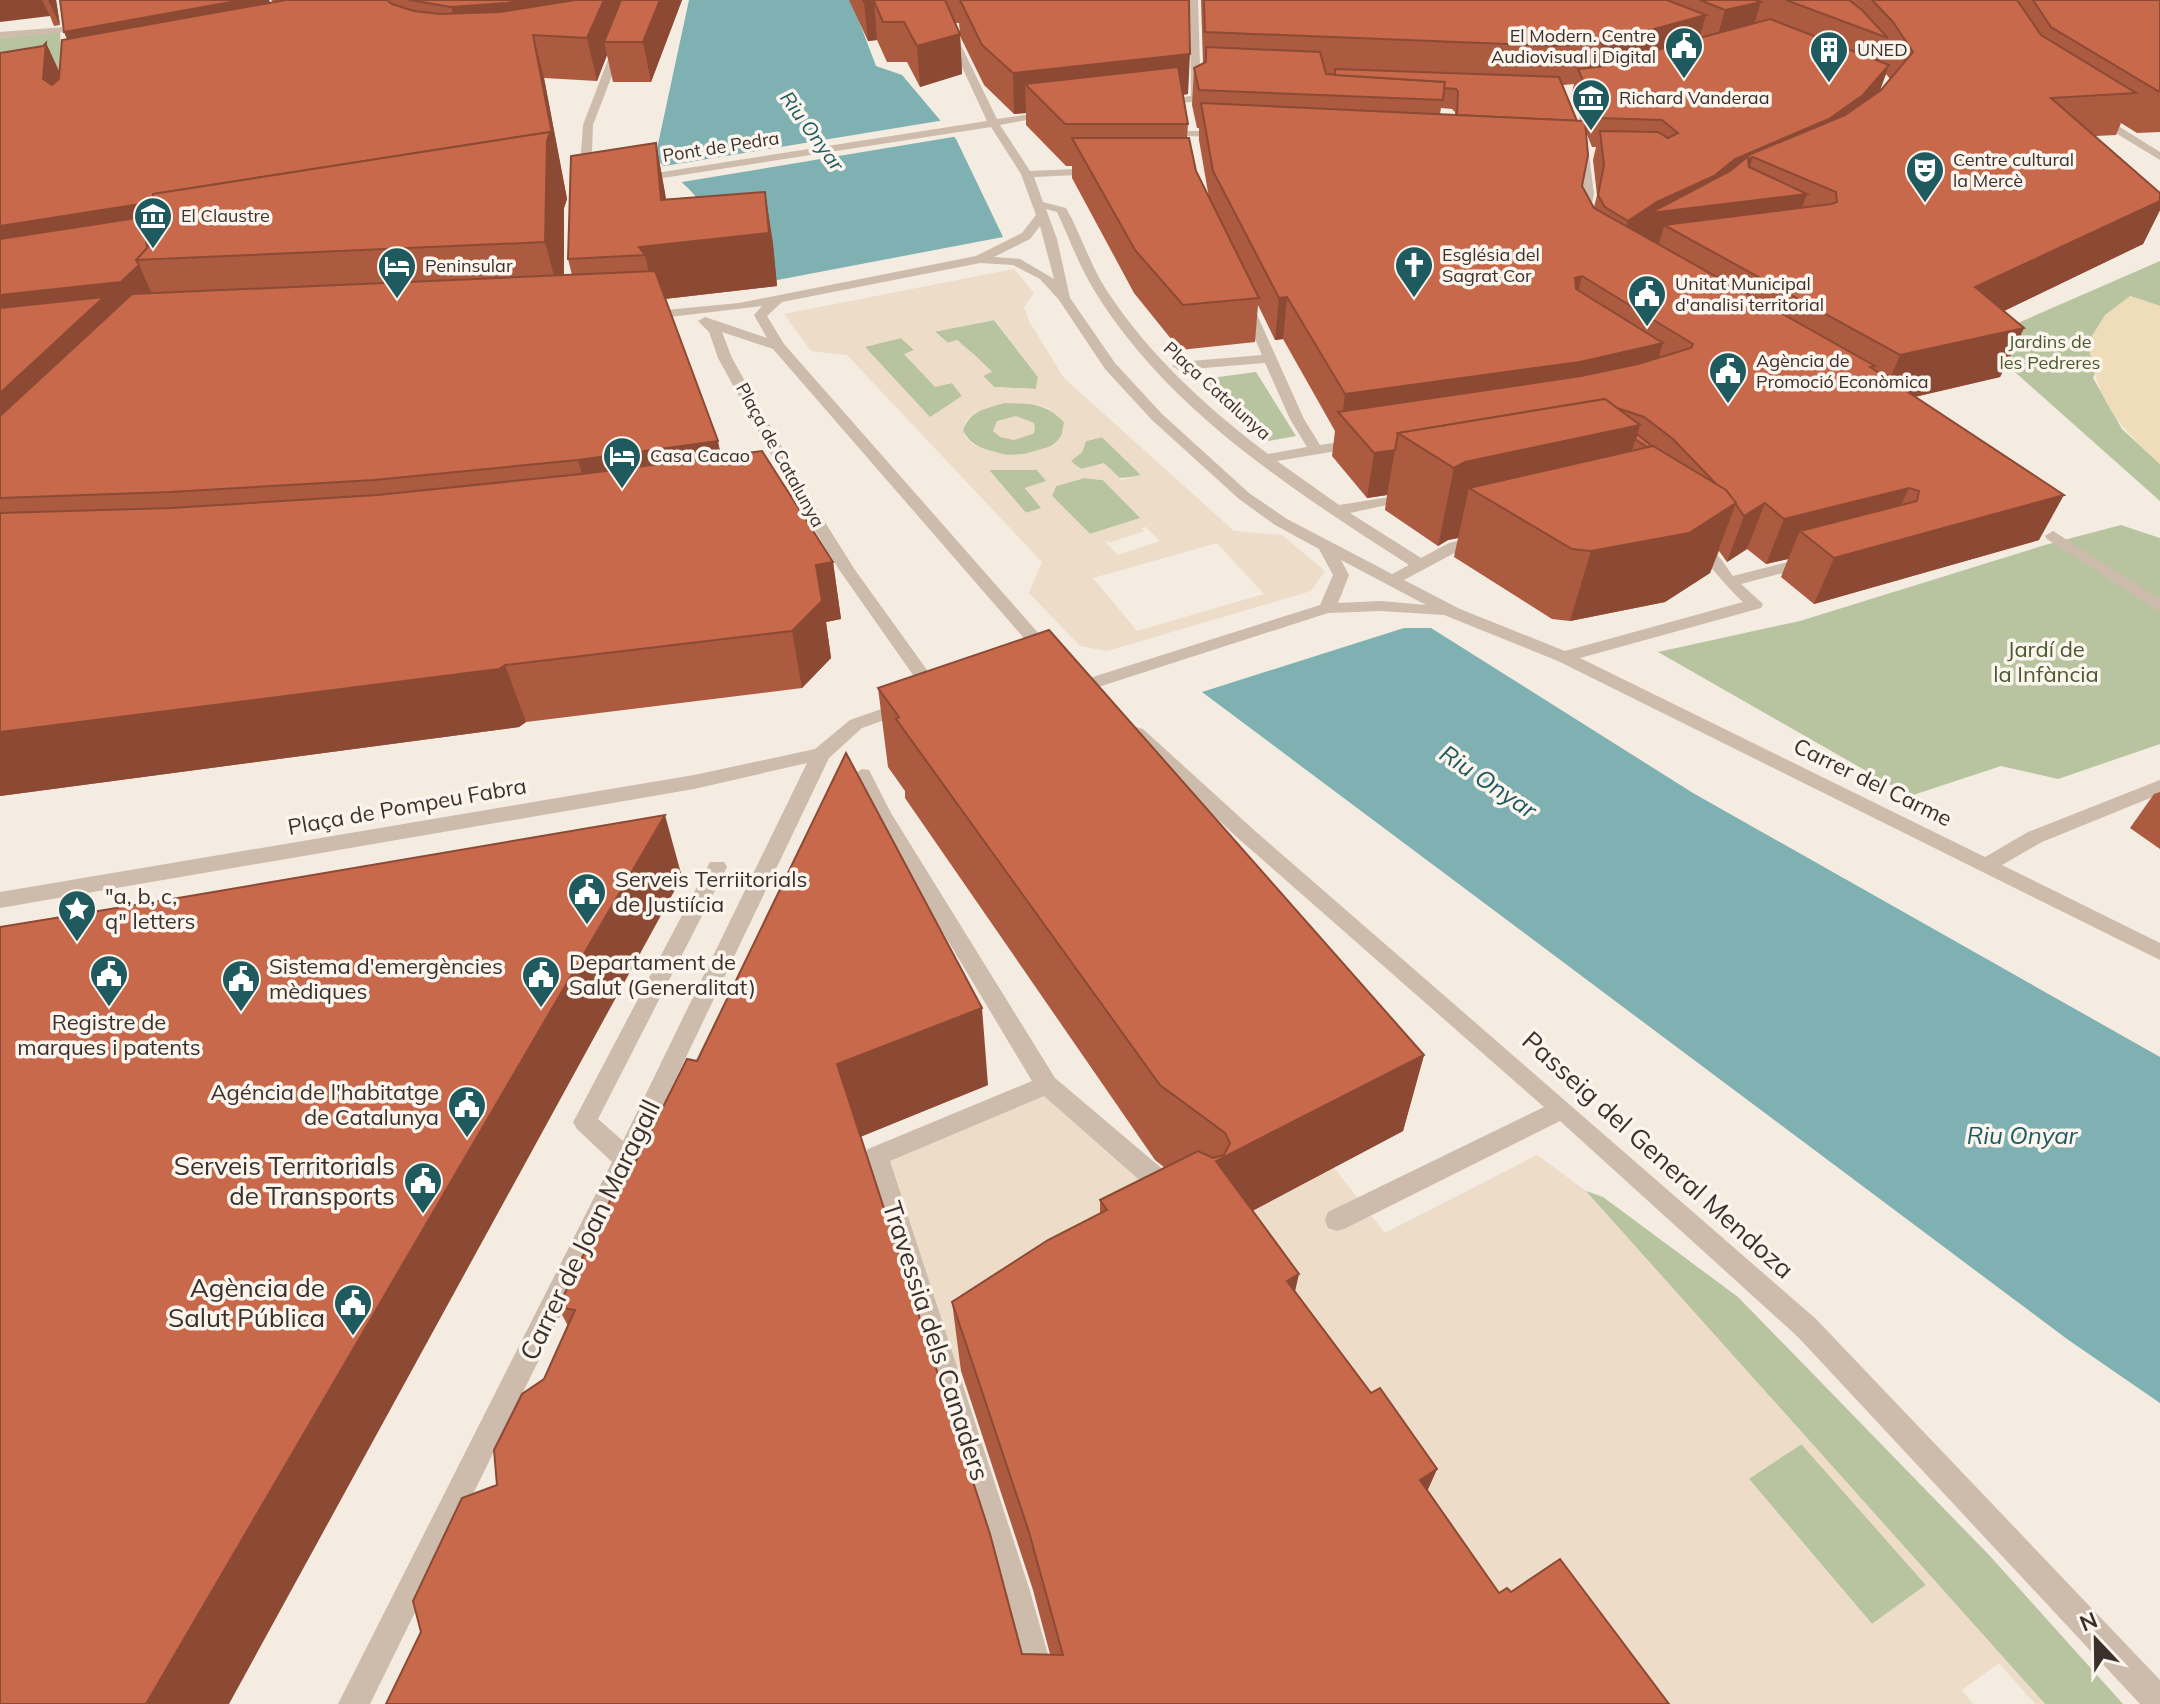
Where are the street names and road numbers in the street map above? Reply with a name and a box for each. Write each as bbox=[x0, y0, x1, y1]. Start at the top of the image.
street label: Pont de Pedra bbox=[661, 126, 781, 167]
street label: Plaça Catalunya bbox=[1159, 336, 1276, 445]
street label: Plaça de Catalunya bbox=[731, 378, 830, 531]
street label: Carrer del Carme bbox=[1789, 732, 1957, 832]
street label: Plaça de Pompeu Fabra bbox=[285, 771, 529, 841]
street label: Passeig del General Mendoza bbox=[1516, 1024, 1801, 1286]
street label: Carrer de Joan Maragall bbox=[512, 1094, 667, 1366]
street label: Travessia dels Canaders bbox=[876, 1197, 997, 1485]

